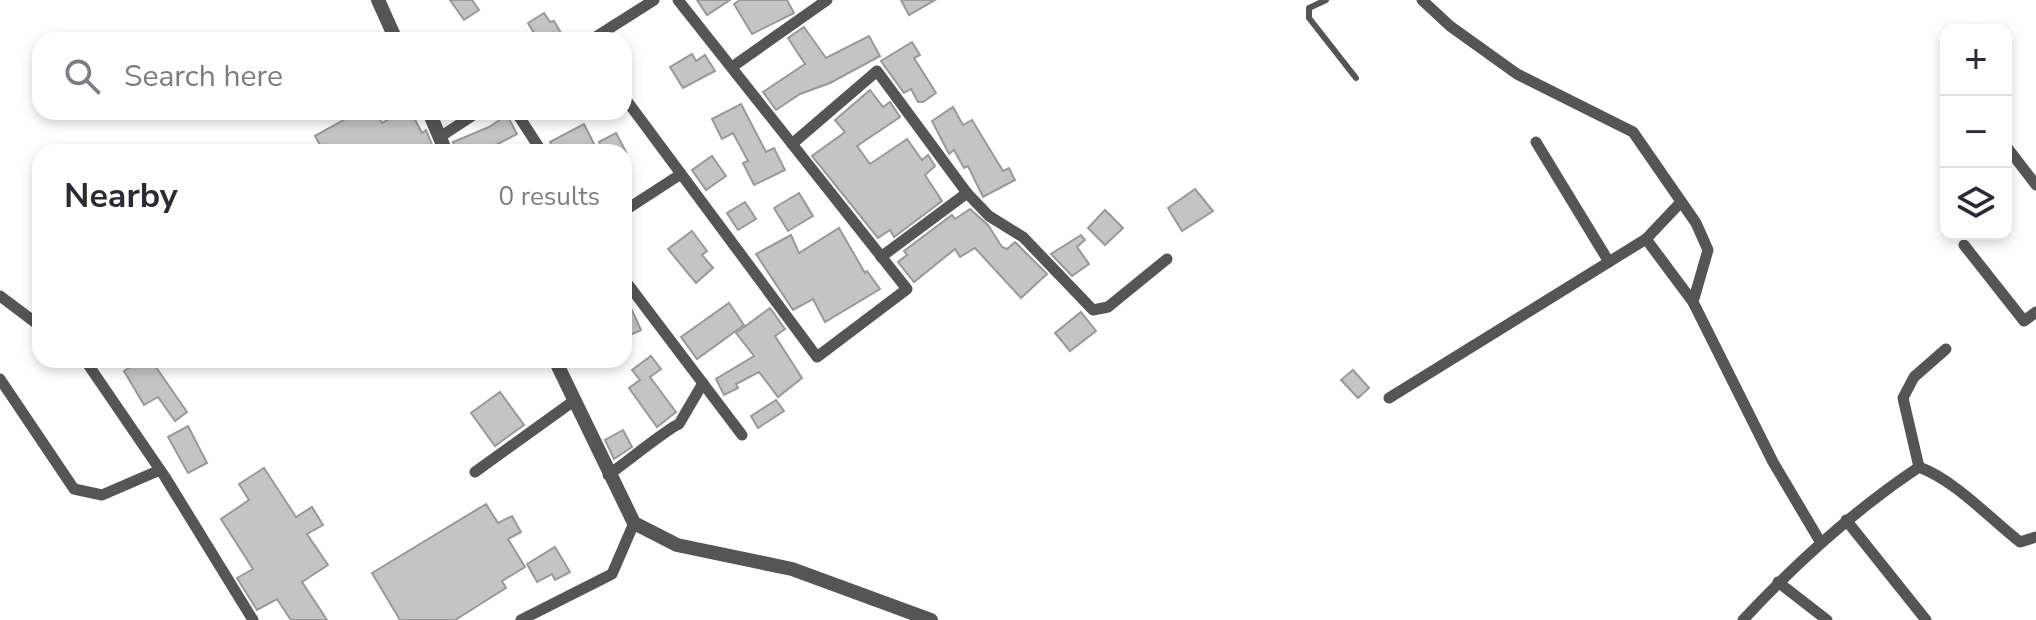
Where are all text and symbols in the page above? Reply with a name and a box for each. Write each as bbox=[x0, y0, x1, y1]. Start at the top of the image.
map controls bbox=[1940, 24, 2012, 240]
button: + bbox=[1940, 24, 2012, 96]
search box bbox=[32, 32, 632, 120]
icon: search bbox=[60, 54, 104, 98]
text: Search here bbox=[124, 56, 283, 97]
button: − bbox=[1940, 96, 2012, 168]
button: layers bbox=[1940, 168, 2012, 240]
text: Nearby bbox=[64, 173, 178, 219]
text: 0 results bbox=[499, 179, 600, 214]

